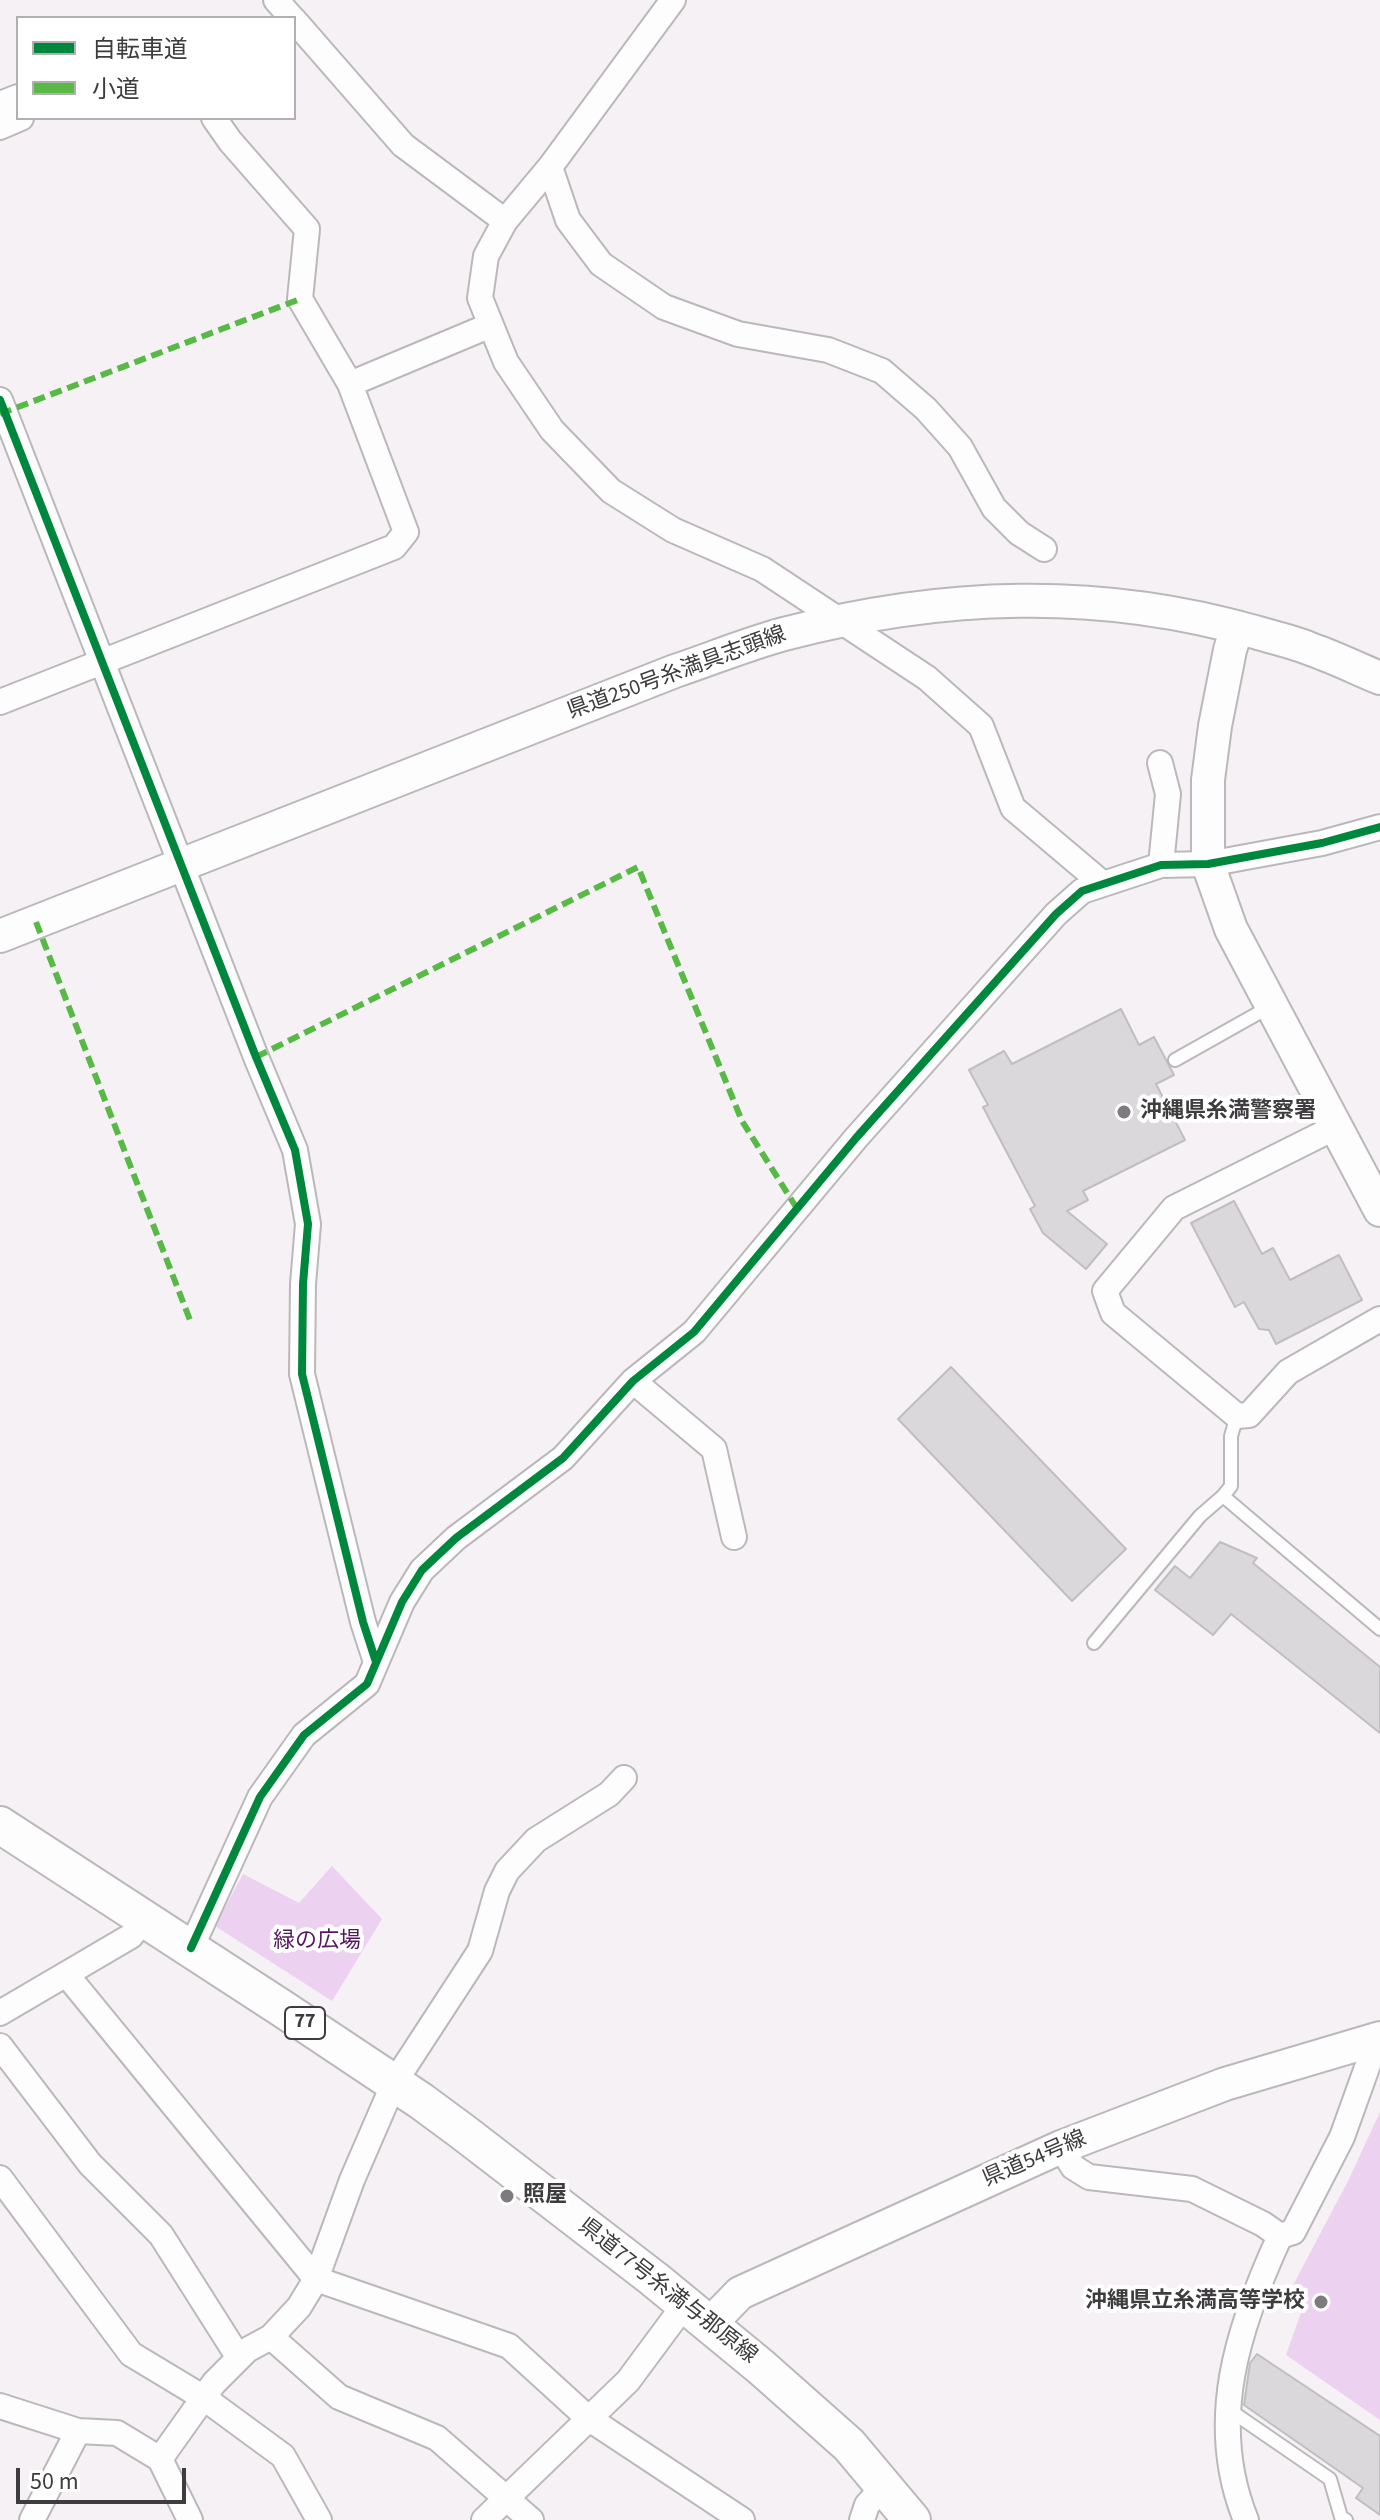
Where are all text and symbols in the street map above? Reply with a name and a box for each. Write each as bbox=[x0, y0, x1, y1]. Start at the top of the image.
legend bbox=[16, 16, 296, 120]
text: 自転車道 bbox=[92, 32, 188, 67]
text: 小道 bbox=[92, 72, 140, 107]
street label: 県道250号糸満具志頭線 bbox=[564, 622, 790, 726]
place label: 沖縄県糸満警察署 bbox=[1140, 1099, 1316, 1125]
marker: 沖縄県糸満警察署 bbox=[1115, 1103, 1133, 1121]
park label: 緑の広場 bbox=[273, 1929, 361, 1955]
road number: 77 bbox=[285, 2007, 325, 2039]
street label: 県道54号線 bbox=[979, 2126, 1091, 2194]
place label: 照屋 bbox=[523, 2183, 567, 2209]
marker: 照屋 bbox=[498, 2187, 516, 2205]
street label: 県道77号糸満与那原線 bbox=[572, 2214, 762, 2370]
place label: 沖縄県立糸満高等学校 bbox=[1085, 2289, 1305, 2315]
marker: 沖縄県立糸満高等学校 bbox=[1312, 2293, 1330, 2311]
scale bar bbox=[20, 2452, 190, 2502]
text: 50 m bbox=[30, 2464, 79, 2499]

